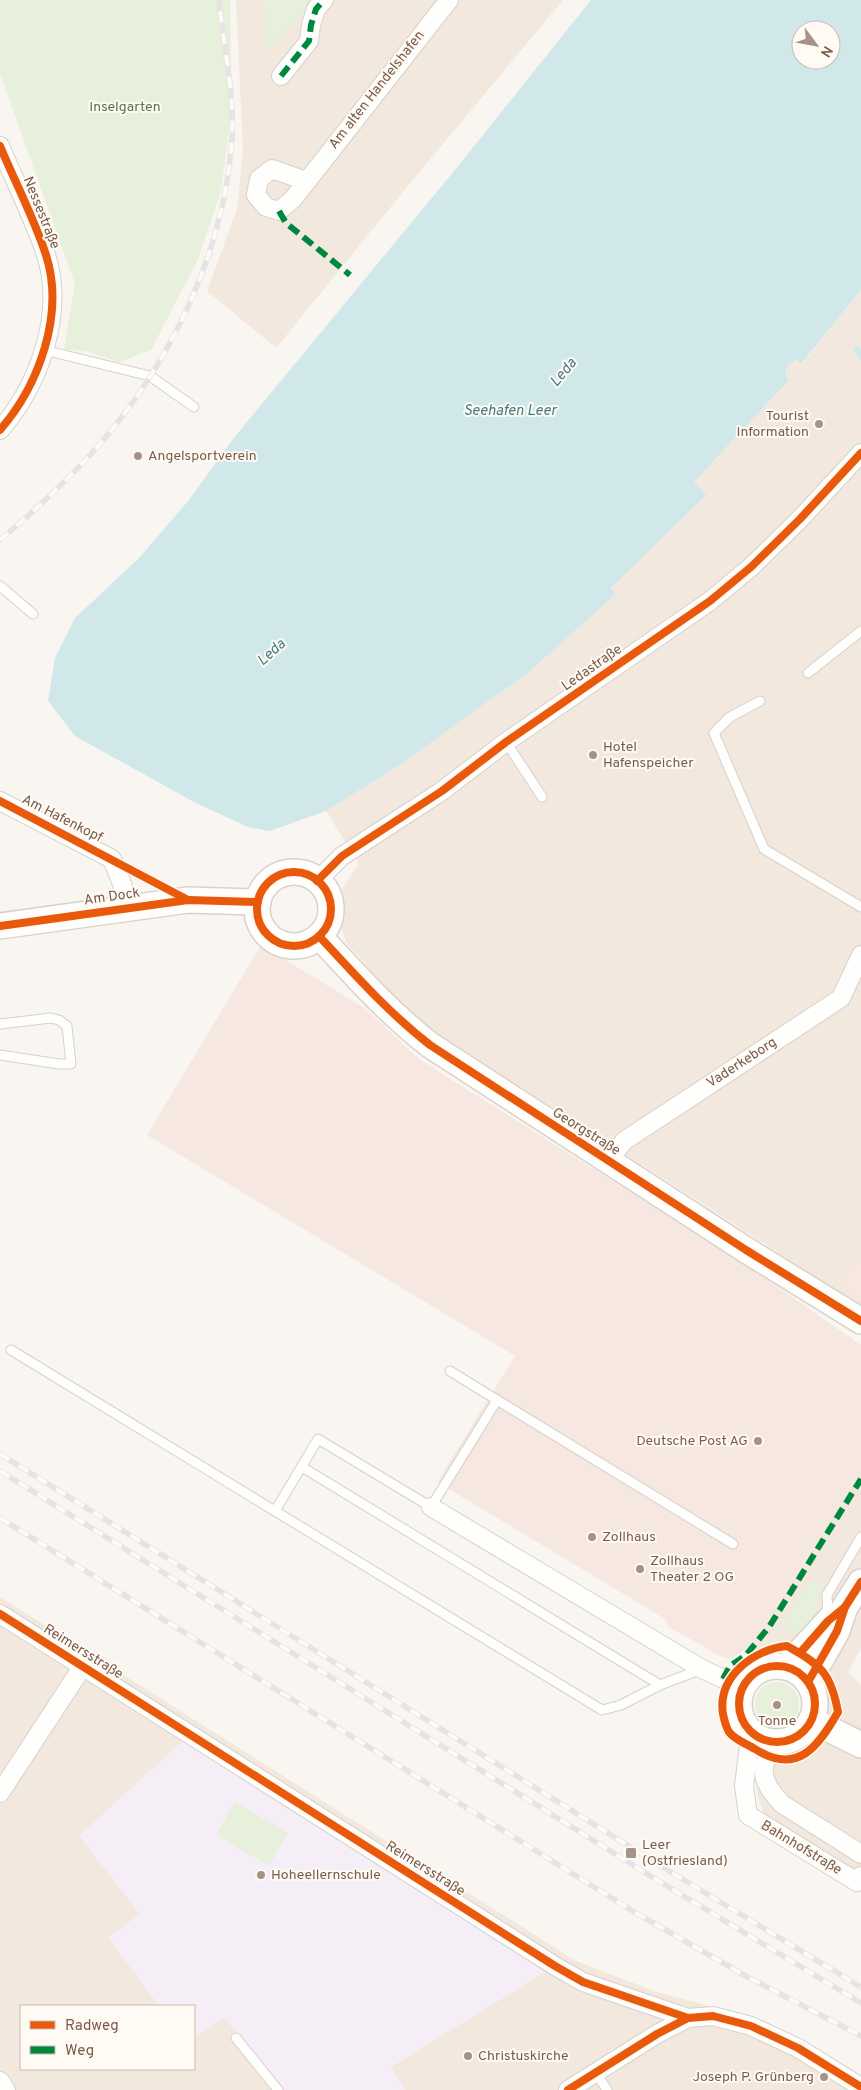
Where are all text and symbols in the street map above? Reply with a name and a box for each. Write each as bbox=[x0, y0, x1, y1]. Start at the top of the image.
north arrow bbox=[791, 20, 841, 70]
street label: Am alten Handelshafen bbox=[326, 27, 428, 153]
text: N bbox=[816, 42, 836, 60]
park label: Inselgarten bbox=[89, 99, 161, 116]
street label: Nessestraße bbox=[19, 174, 63, 252]
water label: Leda bbox=[546, 355, 582, 391]
water label: Seehafen Leer bbox=[463, 402, 558, 421]
place label: Tourist Information bbox=[736, 408, 809, 441]
marker: Tourist Information bbox=[813, 418, 825, 430]
place label: Angelsportverein bbox=[148, 448, 257, 465]
marker: Angelsportverein bbox=[132, 450, 144, 462]
water label: Leda bbox=[254, 635, 290, 671]
street label: Ledastraße bbox=[559, 641, 625, 695]
place label: Hotel Hafenspeicher bbox=[603, 739, 694, 772]
marker: Hotel Hafenspeicher bbox=[587, 749, 599, 761]
street label: Am Hafenkopf bbox=[19, 791, 106, 847]
street label: Am Dock bbox=[83, 885, 141, 909]
street label: Vaderkeborg bbox=[704, 1034, 780, 1092]
street label: Georgstraße bbox=[549, 1104, 623, 1160]
place label: Deutsche Post AG bbox=[636, 1433, 748, 1450]
marker: Deutsche Post AG bbox=[752, 1435, 764, 1447]
place label: Zollhaus bbox=[602, 1529, 656, 1546]
marker: Zollhaus bbox=[586, 1531, 598, 1543]
place label: Zollhaus Theater 2 OG bbox=[650, 1553, 734, 1586]
marker: Zollhaus Theater 2 OG bbox=[634, 1563, 646, 1575]
street label: Reimersstraße bbox=[40, 1621, 126, 1683]
marker: Tonne bbox=[771, 1699, 783, 1711]
place label: Tonne bbox=[758, 1713, 796, 1730]
street label: Bahnhofstraße bbox=[757, 1817, 845, 1879]
place label: Leer (Ostfriesland) bbox=[642, 1837, 728, 1870]
street label: Reimersstraße bbox=[382, 1838, 468, 1900]
marker: Leer (Ostfriesland) bbox=[624, 1846, 638, 1860]
place label: Hoheellernschule bbox=[271, 1867, 381, 1884]
marker: Hoheellernschule bbox=[255, 1869, 267, 1881]
legend bbox=[20, 2005, 195, 2070]
text: Radweg bbox=[65, 2017, 119, 2036]
text: Weg bbox=[65, 2042, 94, 2061]
place label: Christuskirche bbox=[478, 2048, 569, 2065]
marker: Christuskirche bbox=[462, 2050, 474, 2062]
place label: Joseph P. Grünberg bbox=[692, 2069, 814, 2086]
marker: Joseph P. Grünberg bbox=[818, 2071, 830, 2083]

